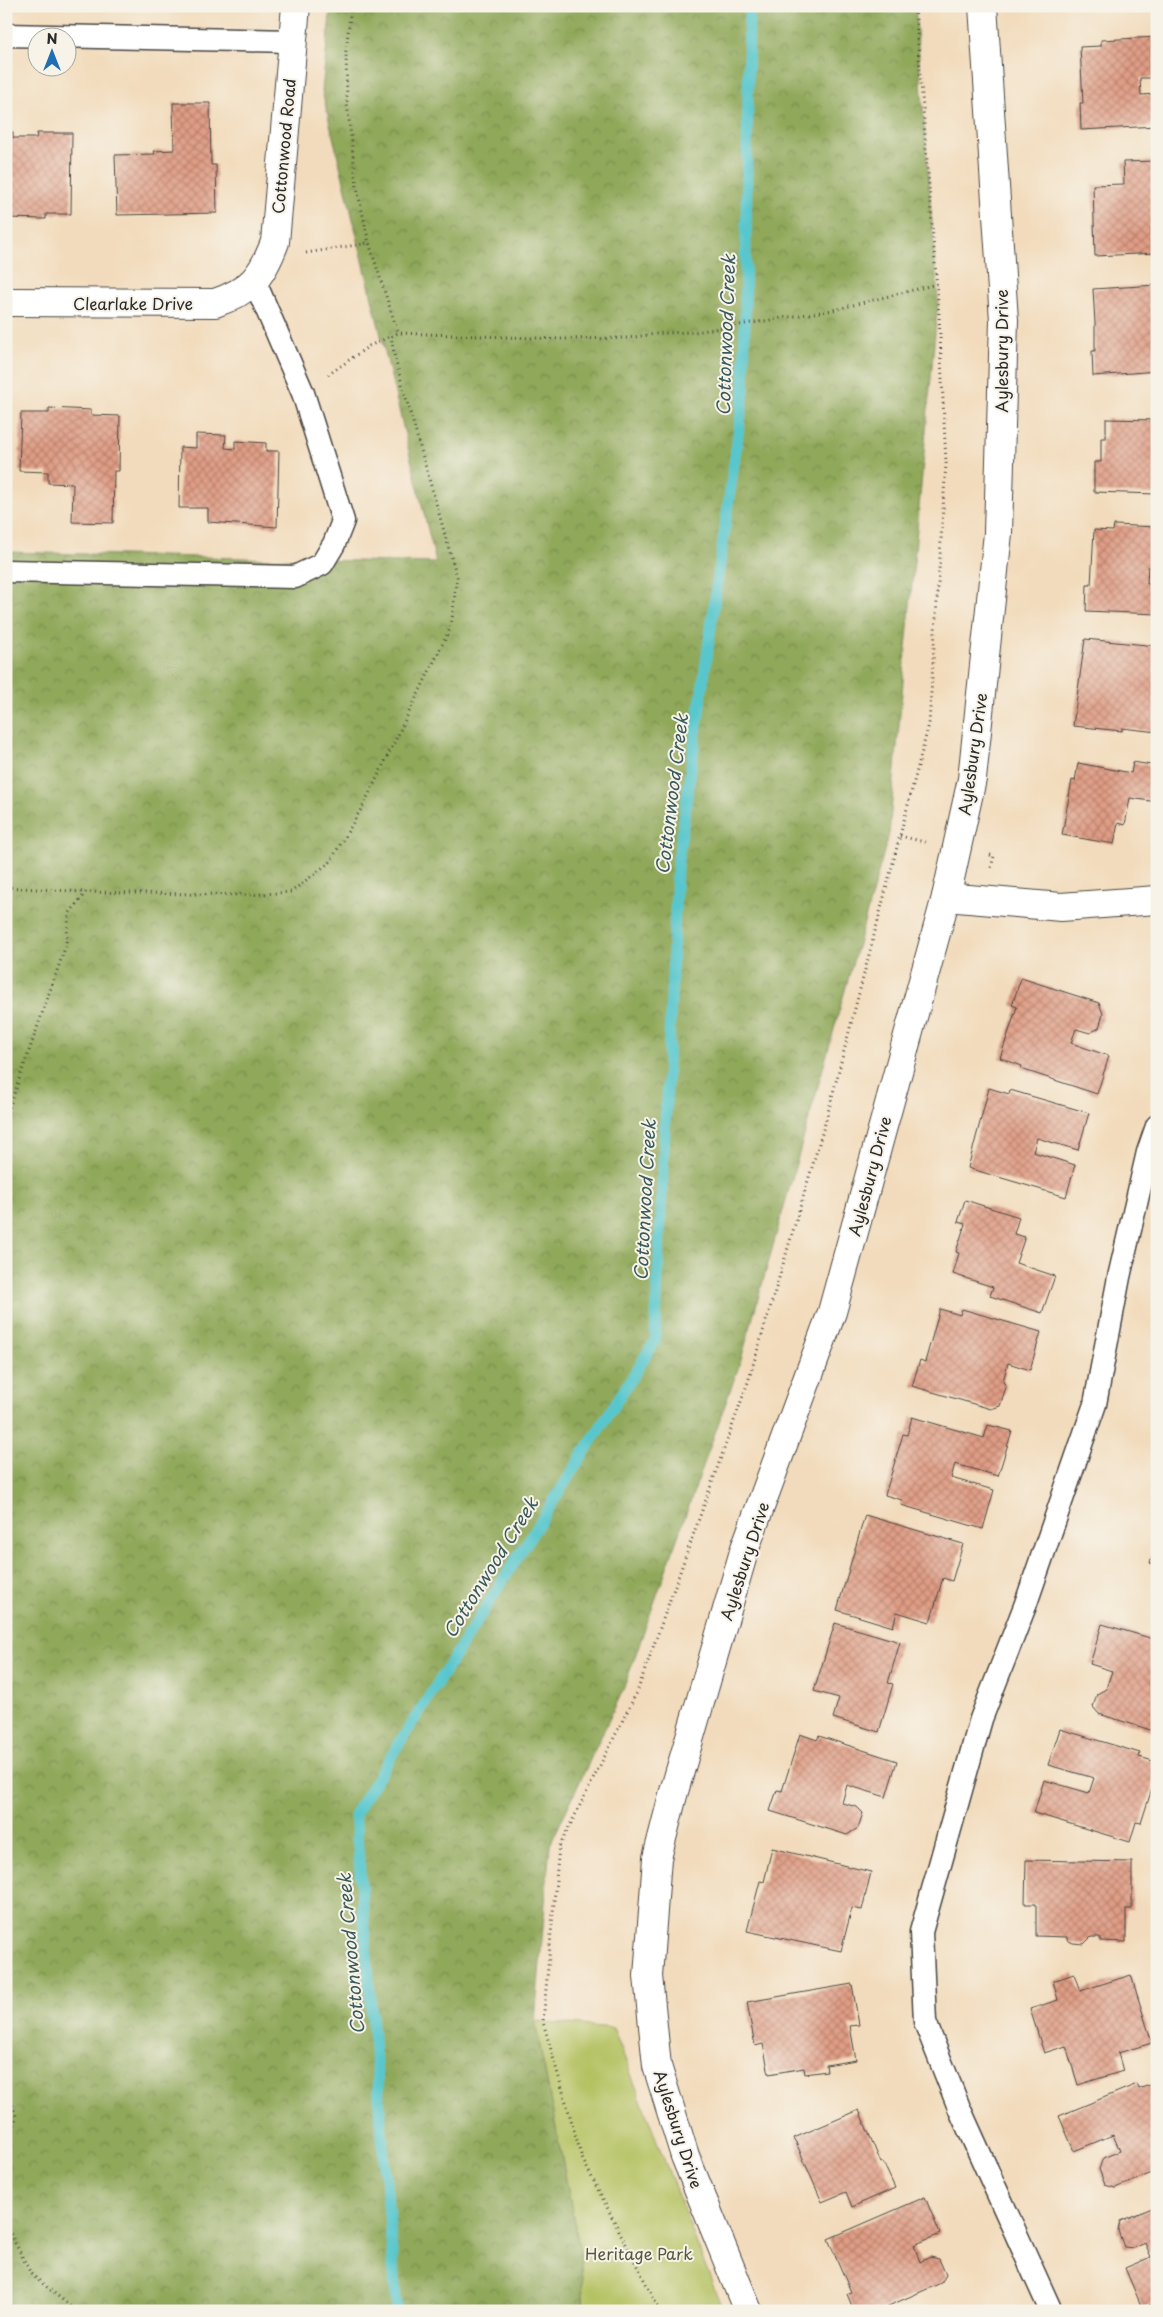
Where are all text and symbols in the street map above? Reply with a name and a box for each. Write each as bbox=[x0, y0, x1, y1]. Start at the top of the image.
north arrow bbox=[28, 28, 78, 78]
text: N bbox=[46, 28, 58, 49]
street label: Cottonwood Road bbox=[265, 77, 301, 215]
water label: Cottonwood Creek bbox=[709, 253, 741, 416]
street label: Aylesbury Drive bbox=[989, 289, 1013, 413]
street label: Clearlake Drive bbox=[73, 291, 193, 315]
street label: Aylesbury Drive bbox=[952, 691, 992, 817]
water label: Cottonwood Creek bbox=[648, 711, 694, 876]
street label: Aylesbury Drive bbox=[841, 1113, 897, 1239]
water label: Cottonwood Creek bbox=[626, 1118, 662, 1281]
water label: Cottonwood Creek bbox=[436, 1490, 545, 1643]
street label: Aylesbury Drive bbox=[714, 1499, 774, 1623]
water label: Cottonwood Creek bbox=[329, 1871, 370, 2036]
street label: Aylesbury Drive bbox=[649, 2067, 709, 2191]
park label: Heritage Park bbox=[585, 2241, 693, 2265]

